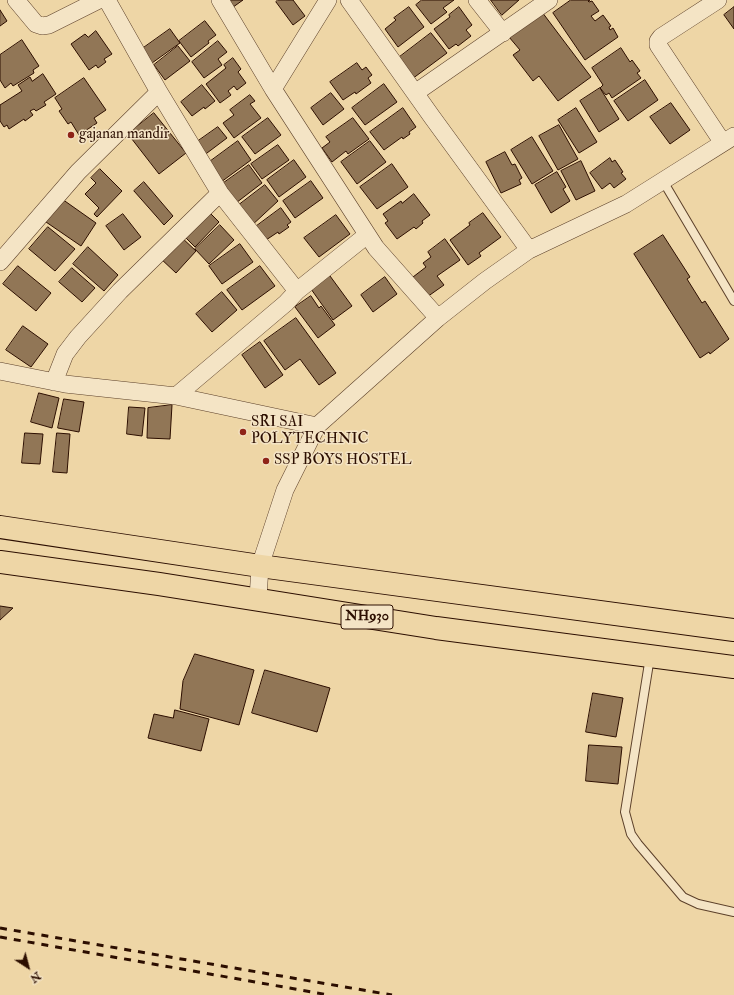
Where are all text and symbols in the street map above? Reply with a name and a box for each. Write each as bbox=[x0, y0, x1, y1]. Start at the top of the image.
place label: gajanan mandir bbox=[79, 126, 169, 144]
marker: gajanan mandir bbox=[66, 130, 76, 140]
place label: SRI SAI POLYTECHNIC bbox=[251, 414, 368, 449]
marker: SRI SAI POLYTECHNIC bbox=[238, 427, 248, 437]
place label: SSP BOYS HOSTEL bbox=[274, 452, 412, 470]
marker: SSP BOYS HOSTEL bbox=[261, 456, 271, 466]
road number: NH930 bbox=[341, 605, 393, 629]
north arrow bbox=[8, 947, 48, 987]
text: N bbox=[28, 969, 43, 985]

